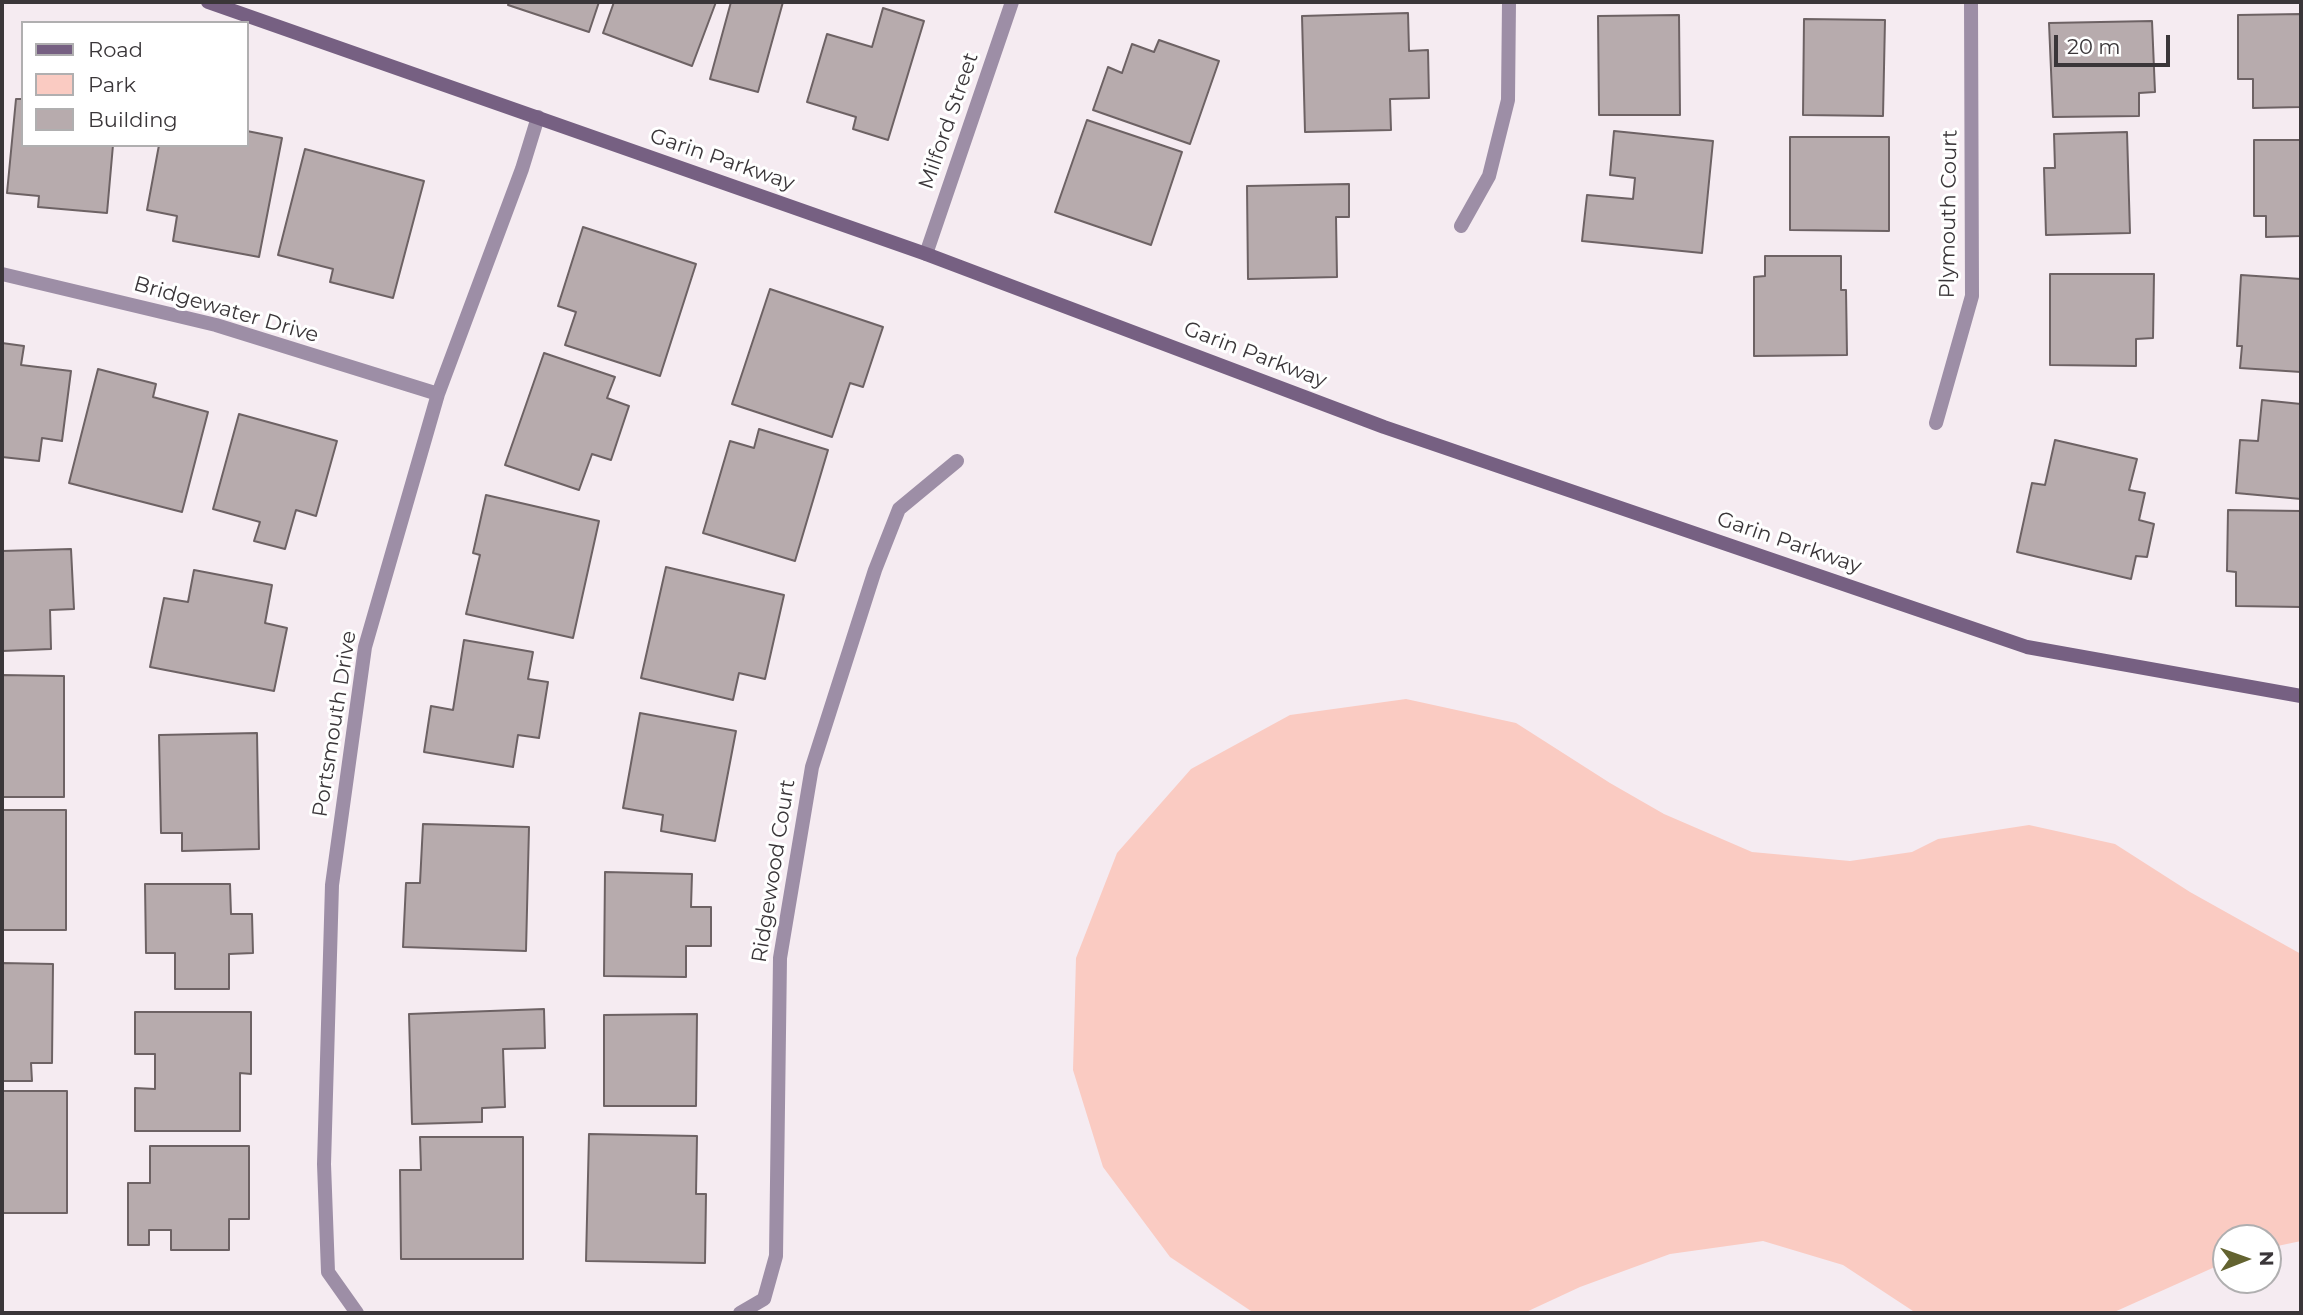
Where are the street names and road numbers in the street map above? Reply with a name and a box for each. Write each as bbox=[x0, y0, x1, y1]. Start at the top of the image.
street label: Milford Street bbox=[914, 49, 984, 193]
street label: Garin Parkway bbox=[646, 123, 798, 197]
street label: Plymouth Court bbox=[1935, 129, 1963, 299]
street label: Bridgewater Drive bbox=[131, 272, 321, 348]
street label: Garin Parkway bbox=[1180, 316, 1330, 394]
street label: Garin Parkway bbox=[1713, 506, 1865, 580]
street label: Portsmouth Drive bbox=[308, 629, 362, 819]
street label: Ridgewood Court bbox=[747, 778, 801, 964]

